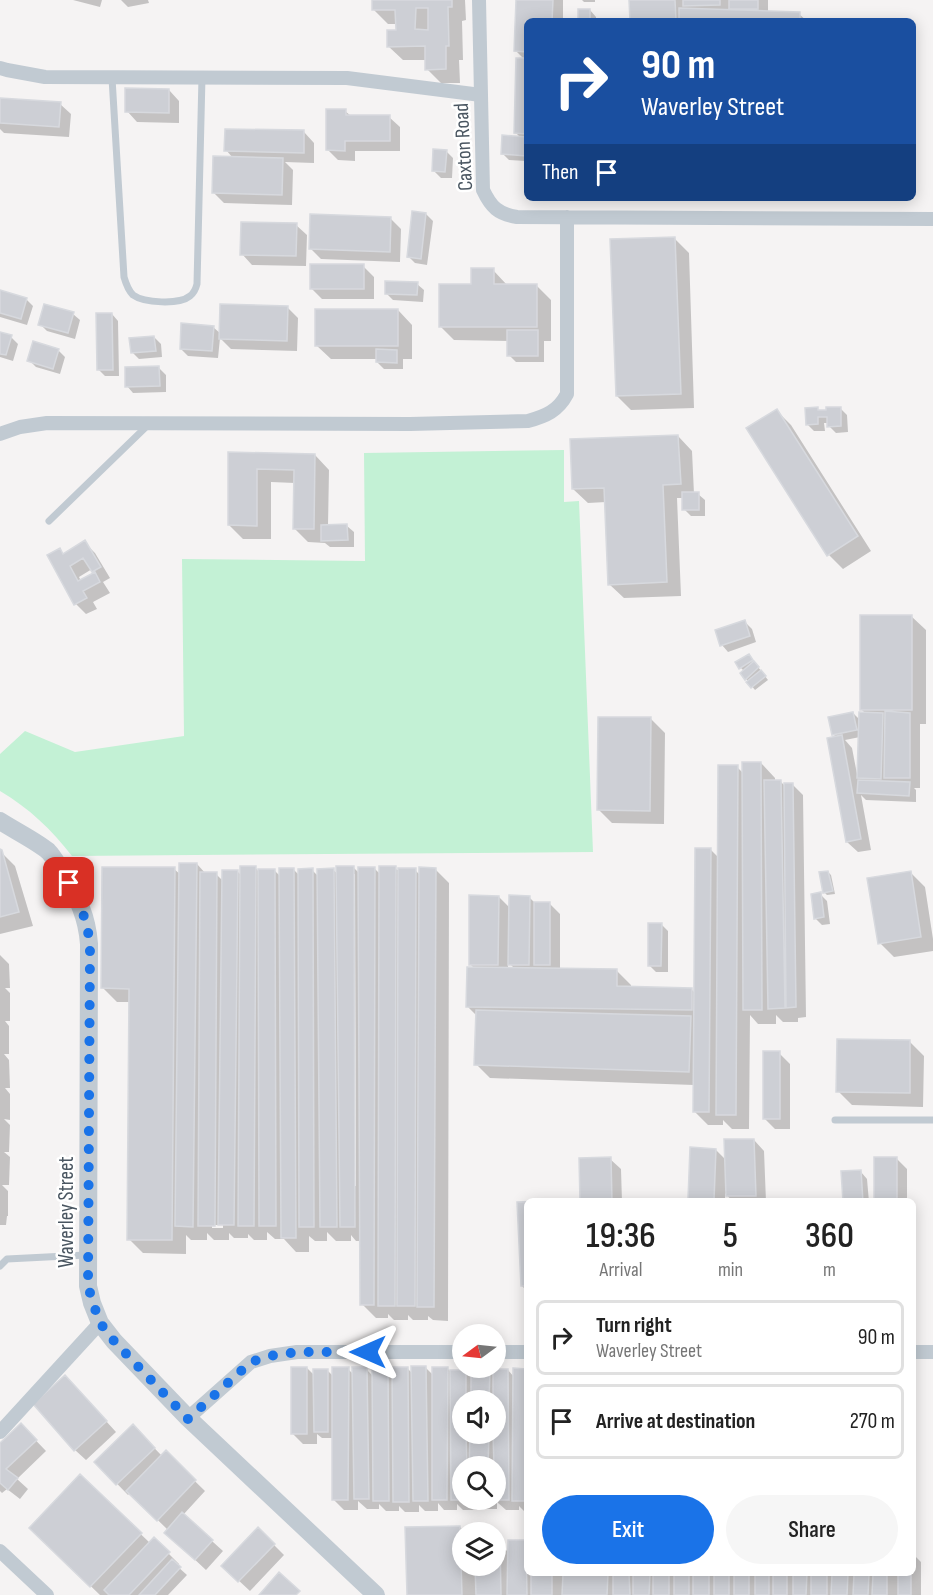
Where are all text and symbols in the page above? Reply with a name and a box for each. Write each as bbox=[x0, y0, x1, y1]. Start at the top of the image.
text: 90 m bbox=[641, 40, 715, 91]
icon: right bbox=[542, 42, 620, 120]
text: Waverley Street bbox=[641, 91, 784, 123]
street label: Caxton Road bbox=[449, 102, 478, 192]
icon: arrive bbox=[590, 156, 623, 189]
text: Then bbox=[542, 159, 578, 186]
pin bbox=[43, 857, 94, 908]
icon: arrive bbox=[52, 866, 85, 899]
street label: Waverley Street bbox=[54, 1156, 79, 1268]
text: 19:36 bbox=[586, 1215, 656, 1258]
text: 5 bbox=[723, 1215, 738, 1258]
text: 360 bbox=[805, 1215, 854, 1258]
text: Arrival bbox=[599, 1258, 642, 1282]
text: min bbox=[718, 1258, 743, 1282]
text: m bbox=[823, 1258, 836, 1282]
text: Turn right bbox=[596, 1312, 672, 1339]
position arrow bbox=[336, 1320, 400, 1384]
icon: right bbox=[545, 1321, 578, 1354]
north arrow bbox=[452, 1324, 506, 1378]
map controls bbox=[452, 1324, 506, 1576]
text: 90 m bbox=[858, 1324, 895, 1351]
text: Waverley Street bbox=[596, 1339, 702, 1363]
button: sound bbox=[452, 1390, 506, 1444]
icon: arrive bbox=[545, 1405, 578, 1438]
text: Arrive at destination bbox=[596, 1408, 755, 1435]
text: 270 m bbox=[850, 1408, 895, 1435]
button: search bbox=[452, 1456, 506, 1510]
button: Exit bbox=[542, 1495, 714, 1564]
button: Share bbox=[726, 1495, 898, 1564]
button: layers bbox=[452, 1522, 506, 1576]

